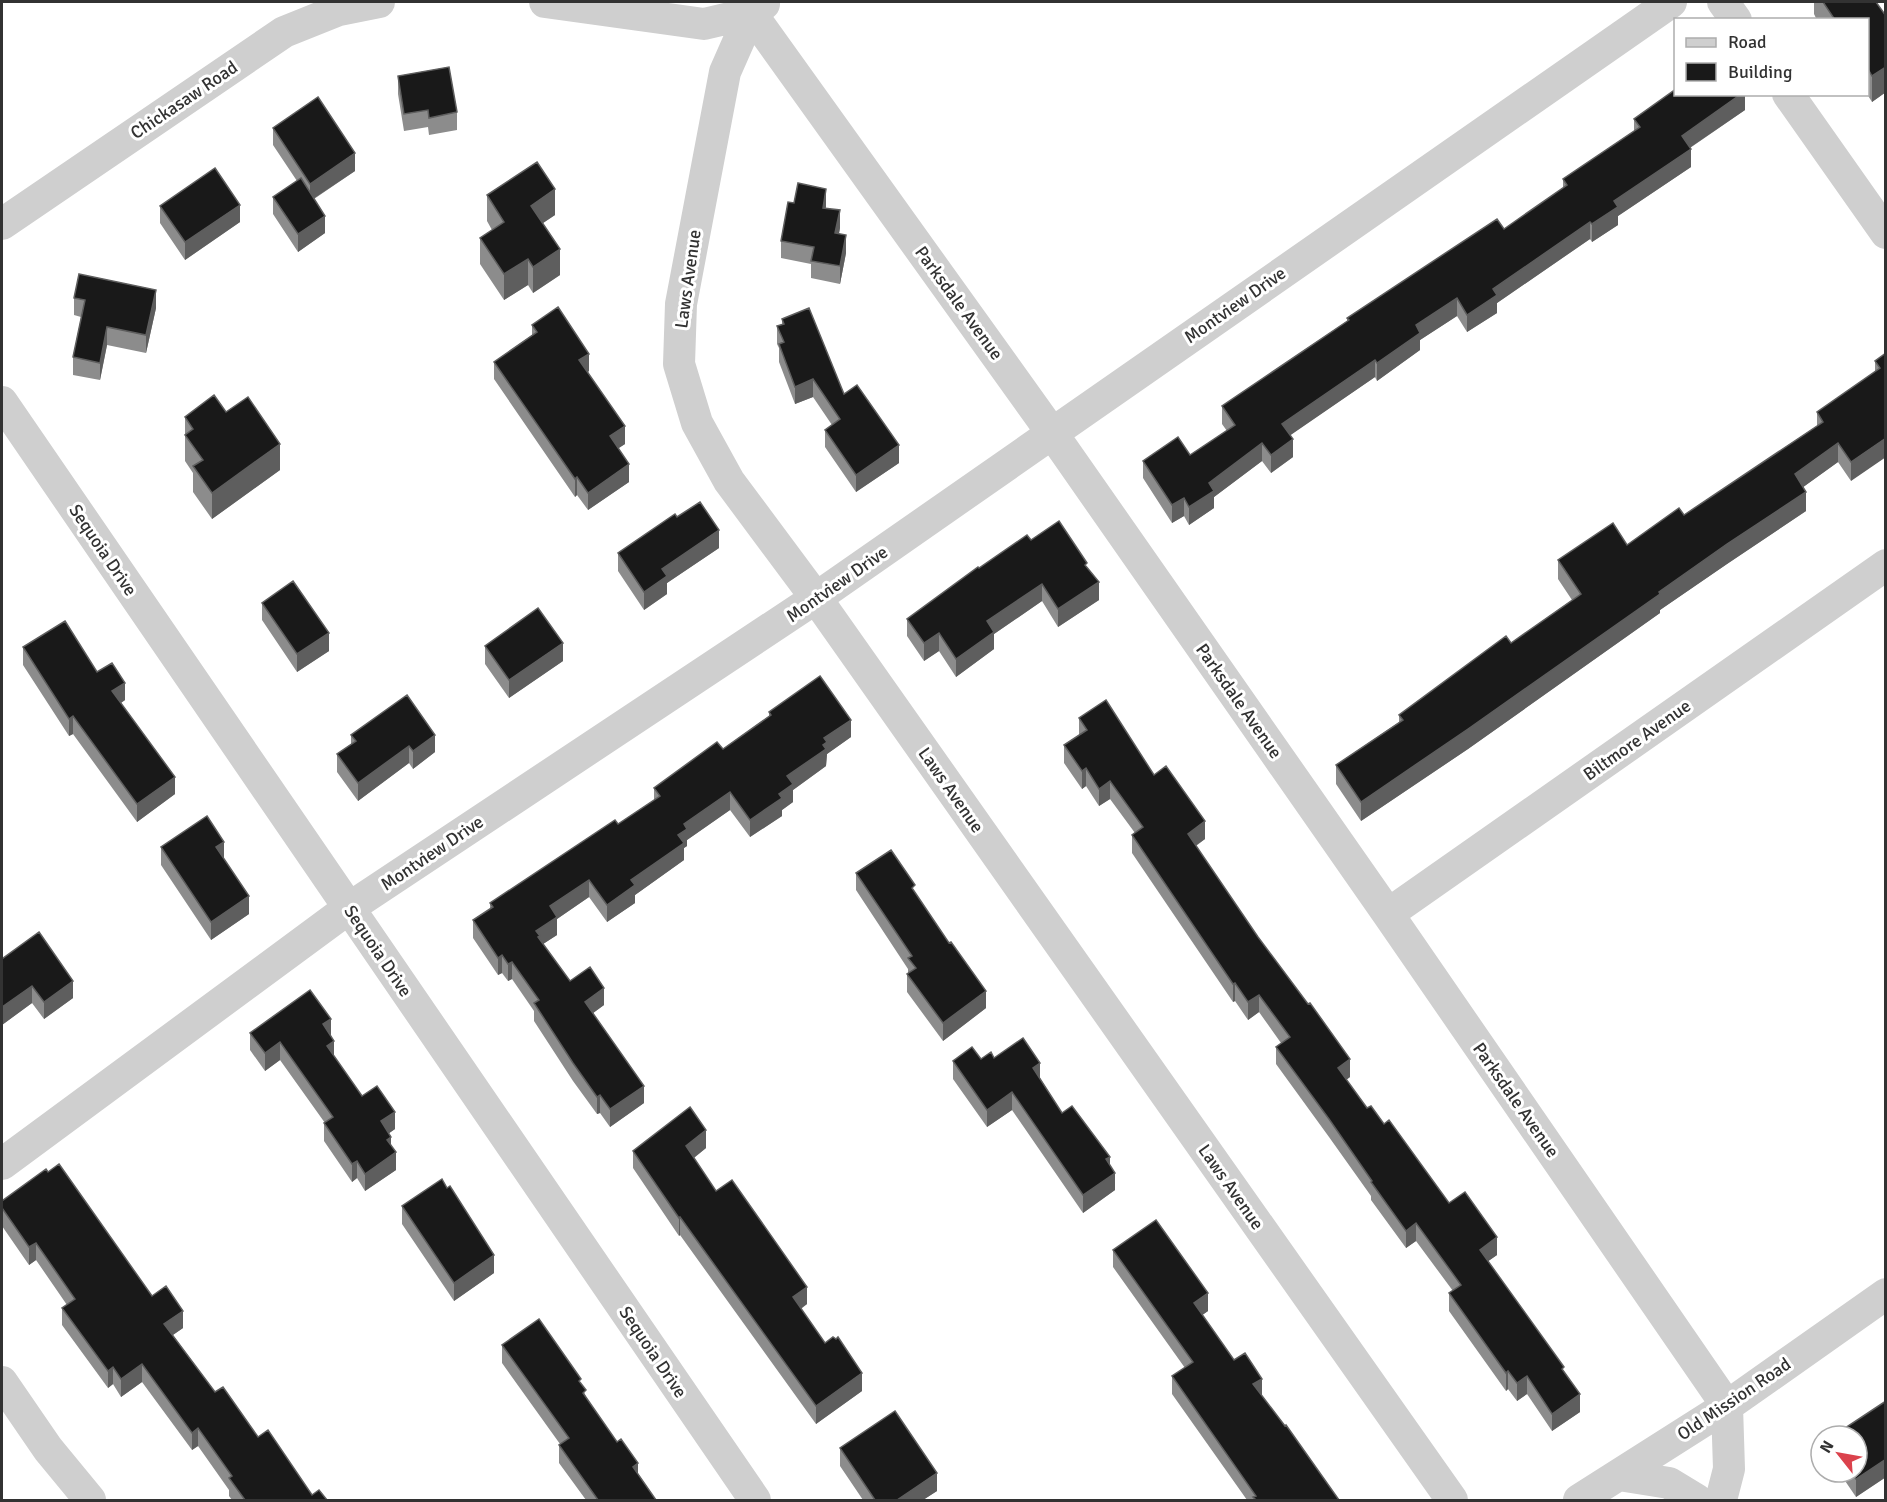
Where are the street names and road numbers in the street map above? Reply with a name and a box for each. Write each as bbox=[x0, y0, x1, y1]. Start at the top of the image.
street label: Chickasaw Road bbox=[126, 56, 242, 144]
street label: Laws Avenue bbox=[670, 228, 706, 330]
street label: Parksdale Avenue bbox=[910, 242, 1008, 364]
street label: Montview Drive bbox=[1180, 262, 1290, 348]
street label: Sequoia Drive bbox=[64, 500, 142, 600]
street label: Montview Drive bbox=[782, 541, 892, 627]
street label: Parksdale Avenue bbox=[1191, 639, 1287, 763]
street label: Biltmore Avenue bbox=[1579, 695, 1695, 785]
street label: Laws Avenue bbox=[914, 743, 988, 837]
street label: Montview Drive bbox=[377, 811, 487, 895]
street label: Sequoia Drive bbox=[339, 901, 417, 1001]
street label: Parksdale Avenue bbox=[1468, 1038, 1564, 1162]
street label: Laws Avenue bbox=[1194, 1140, 1268, 1234]
street label: Sequoia Drive bbox=[614, 1302, 692, 1402]
street label: Old Mission Road bbox=[1673, 1353, 1795, 1445]

